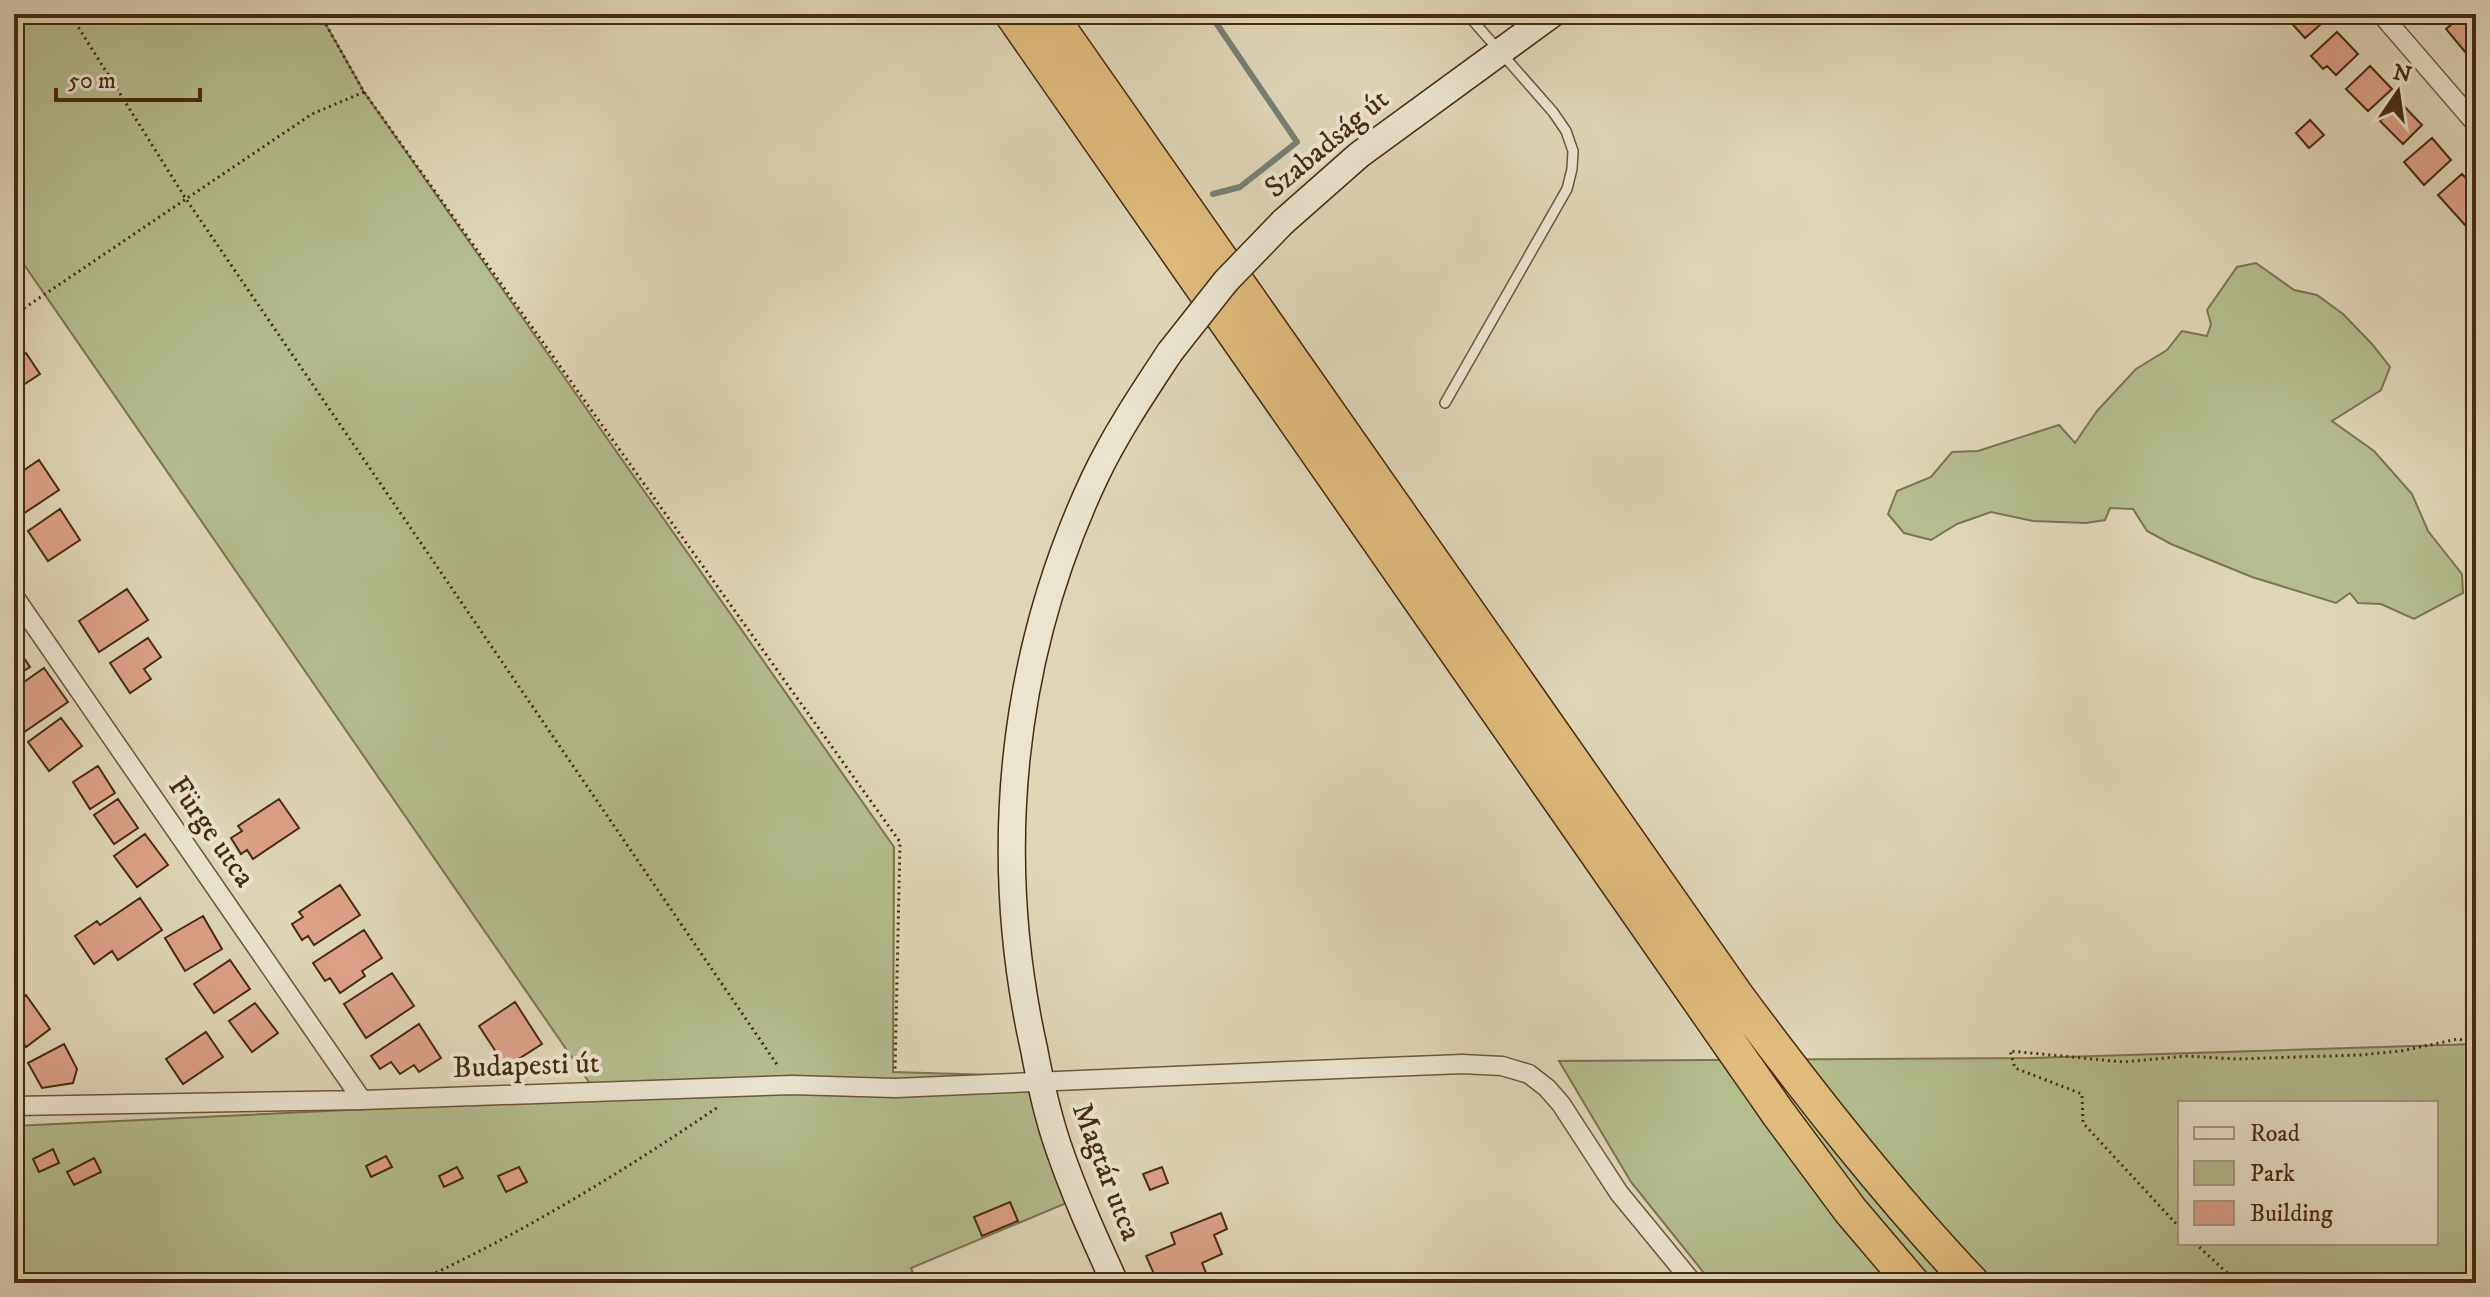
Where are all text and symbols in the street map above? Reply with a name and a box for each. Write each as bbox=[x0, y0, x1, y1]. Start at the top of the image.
scale bar bbox=[56, 52, 200, 102]
north arrow bbox=[2358, 52, 2438, 132]
text: N bbox=[2390, 59, 2414, 89]
text: 50 m bbox=[68, 66, 116, 96]
street label: Szabadság út bbox=[1257, 81, 1397, 207]
street label: Fürge utca bbox=[159, 769, 263, 895]
street label: Budapesti út bbox=[452, 1045, 600, 1087]
street label: Magtár utca bbox=[1063, 1098, 1149, 1246]
legend bbox=[2178, 1101, 2438, 1245]
text: Road bbox=[2250, 1119, 2300, 1149]
text: Park bbox=[2250, 1159, 2295, 1189]
text: Building bbox=[2250, 1199, 2333, 1229]

